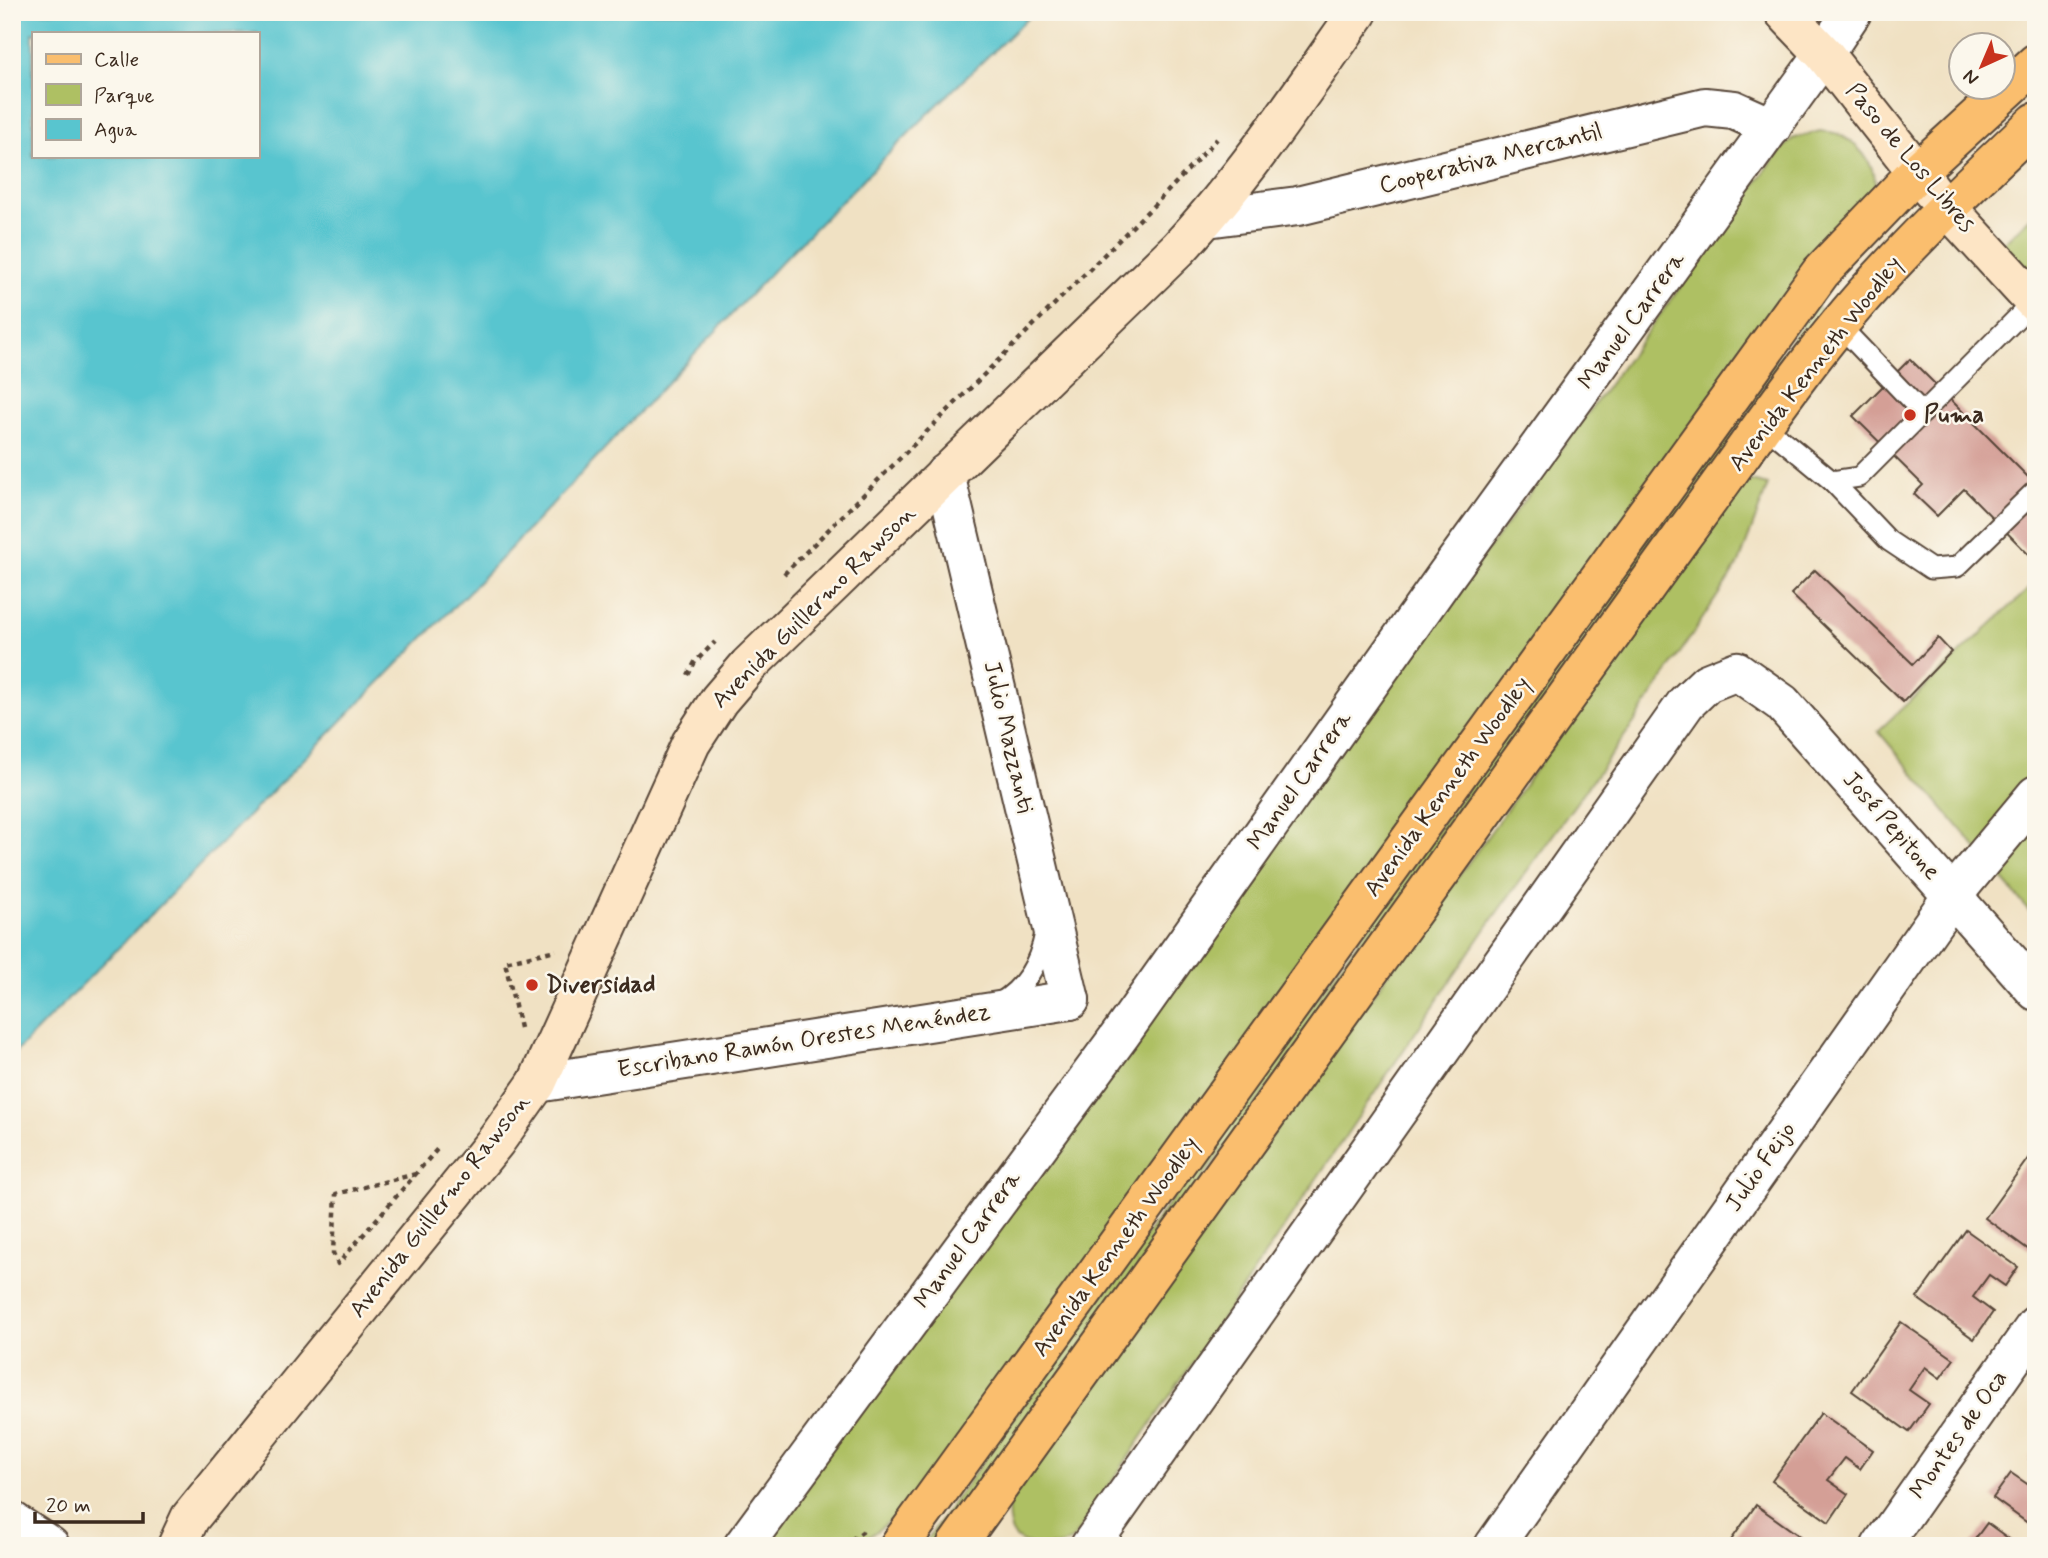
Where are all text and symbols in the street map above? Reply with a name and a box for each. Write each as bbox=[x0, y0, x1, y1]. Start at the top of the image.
legend bbox=[32, 32, 259, 158]
north arrow bbox=[1946, 32, 2016, 102]
text: Calle bbox=[94, 46, 139, 74]
text: N bbox=[1958, 64, 1984, 91]
street label: Paso de Los Libres bbox=[1838, 77, 1982, 239]
text: Parque bbox=[94, 82, 155, 110]
text: Agua bbox=[94, 116, 137, 144]
street label: Cooperativa Mercantil bbox=[1376, 116, 1606, 202]
street label: Manuel Carrera bbox=[1572, 245, 1693, 396]
street label: Avenida Kenneth Woodley bbox=[1722, 250, 1910, 478]
place label: Puma bbox=[1924, 400, 1984, 431]
marker: Puma bbox=[1902, 407, 1918, 423]
street label: Avenida Guillermo Rawson bbox=[705, 498, 923, 716]
street label: Julio Mazzanti bbox=[975, 658, 1041, 816]
street label: Avenida Kenneth Woodley bbox=[1358, 671, 1538, 903]
street label: Manuel Carrera bbox=[1241, 705, 1360, 857]
street label: José Pepitone bbox=[1835, 765, 1947, 887]
place label: Diversidad bbox=[546, 970, 655, 1001]
marker: Diversidad bbox=[524, 977, 540, 993]
street label: Escribano Ramón Orestes Menéndez bbox=[615, 996, 993, 1086]
street label: Avenida Guillermo Rawson bbox=[343, 1087, 537, 1324]
street label: Julio Feijo bbox=[1719, 1116, 1803, 1218]
street label: Avenida Kenneth Woodley bbox=[1026, 1131, 1206, 1363]
street label: Manuel Carrera bbox=[908, 1164, 1029, 1315]
street label: Montes de Oca bbox=[1903, 1364, 2015, 1506]
scale bar bbox=[35, 1481, 144, 1525]
text: 20 m bbox=[46, 1492, 91, 1520]

